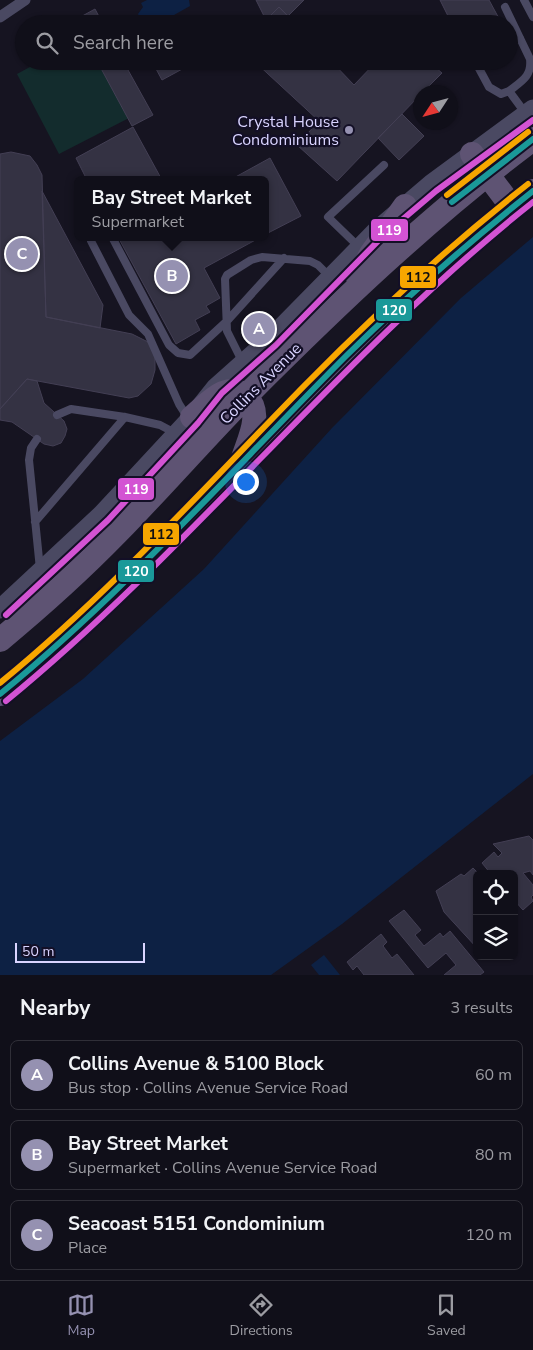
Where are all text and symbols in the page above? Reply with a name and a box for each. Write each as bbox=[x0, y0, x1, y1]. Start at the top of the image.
search box bbox=[15, 15, 518, 70]
icon: search bbox=[33, 29, 61, 57]
text: Search here bbox=[73, 30, 174, 56]
north arrow bbox=[413, 85, 458, 130]
place label: Crystal House Condominiums bbox=[232, 111, 339, 151]
marker: Crystal House Condominiums bbox=[343, 124, 355, 136]
popup bbox=[74, 176, 269, 241]
text: Bay Street Market bbox=[92, 185, 251, 211]
text: Supermarket bbox=[92, 211, 184, 233]
line badge: 119 bbox=[370, 218, 409, 242]
text: 119 bbox=[376, 221, 402, 240]
pin: C bbox=[6, 235, 38, 273]
pin: B bbox=[156, 257, 188, 295]
line badge: 112 bbox=[399, 265, 437, 289]
text: 112 bbox=[405, 268, 431, 287]
line badge: 120 bbox=[375, 298, 413, 322]
text: 120 bbox=[381, 301, 407, 320]
pin: A bbox=[243, 310, 275, 348]
street label: Collins Avenue bbox=[215, 338, 307, 430]
your location bbox=[233, 469, 259, 495]
line badge: 119 bbox=[117, 477, 155, 501]
text: 119 bbox=[123, 480, 149, 499]
line badge: 112 bbox=[142, 522, 180, 546]
text: 112 bbox=[148, 525, 174, 544]
line badge: 120 bbox=[117, 559, 155, 583]
text: 120 bbox=[123, 562, 149, 581]
map controls bbox=[473, 870, 518, 960]
button: locate bbox=[473, 870, 518, 915]
button: layers bbox=[473, 915, 518, 960]
scale bar bbox=[15, 940, 145, 963]
text: 50 m bbox=[22, 942, 54, 961]
text: Nearby bbox=[20, 994, 90, 1022]
text: 3 results bbox=[451, 997, 513, 1019]
text: Collins Avenue & 5100 Block bbox=[68, 1051, 324, 1077]
text: A bbox=[31, 1064, 43, 1086]
text: 60 m bbox=[475, 1064, 512, 1086]
text: Bus stop · Collins Avenue Service Road bbox=[68, 1077, 348, 1099]
text: Bay Street Market bbox=[68, 1131, 228, 1157]
text: B bbox=[31, 1144, 43, 1166]
text: 80 m bbox=[475, 1144, 512, 1166]
text: Supermarket · Collins Avenue Service Road bbox=[68, 1157, 377, 1179]
text: Seacoast 5151 Condominium bbox=[68, 1211, 325, 1237]
text: C bbox=[32, 1224, 42, 1246]
text: 120 m bbox=[465, 1224, 512, 1246]
text: Place bbox=[68, 1237, 107, 1259]
tab: Map bbox=[67, 1291, 95, 1340]
tab: Directions bbox=[230, 1291, 293, 1340]
tab: Saved bbox=[427, 1291, 466, 1340]

